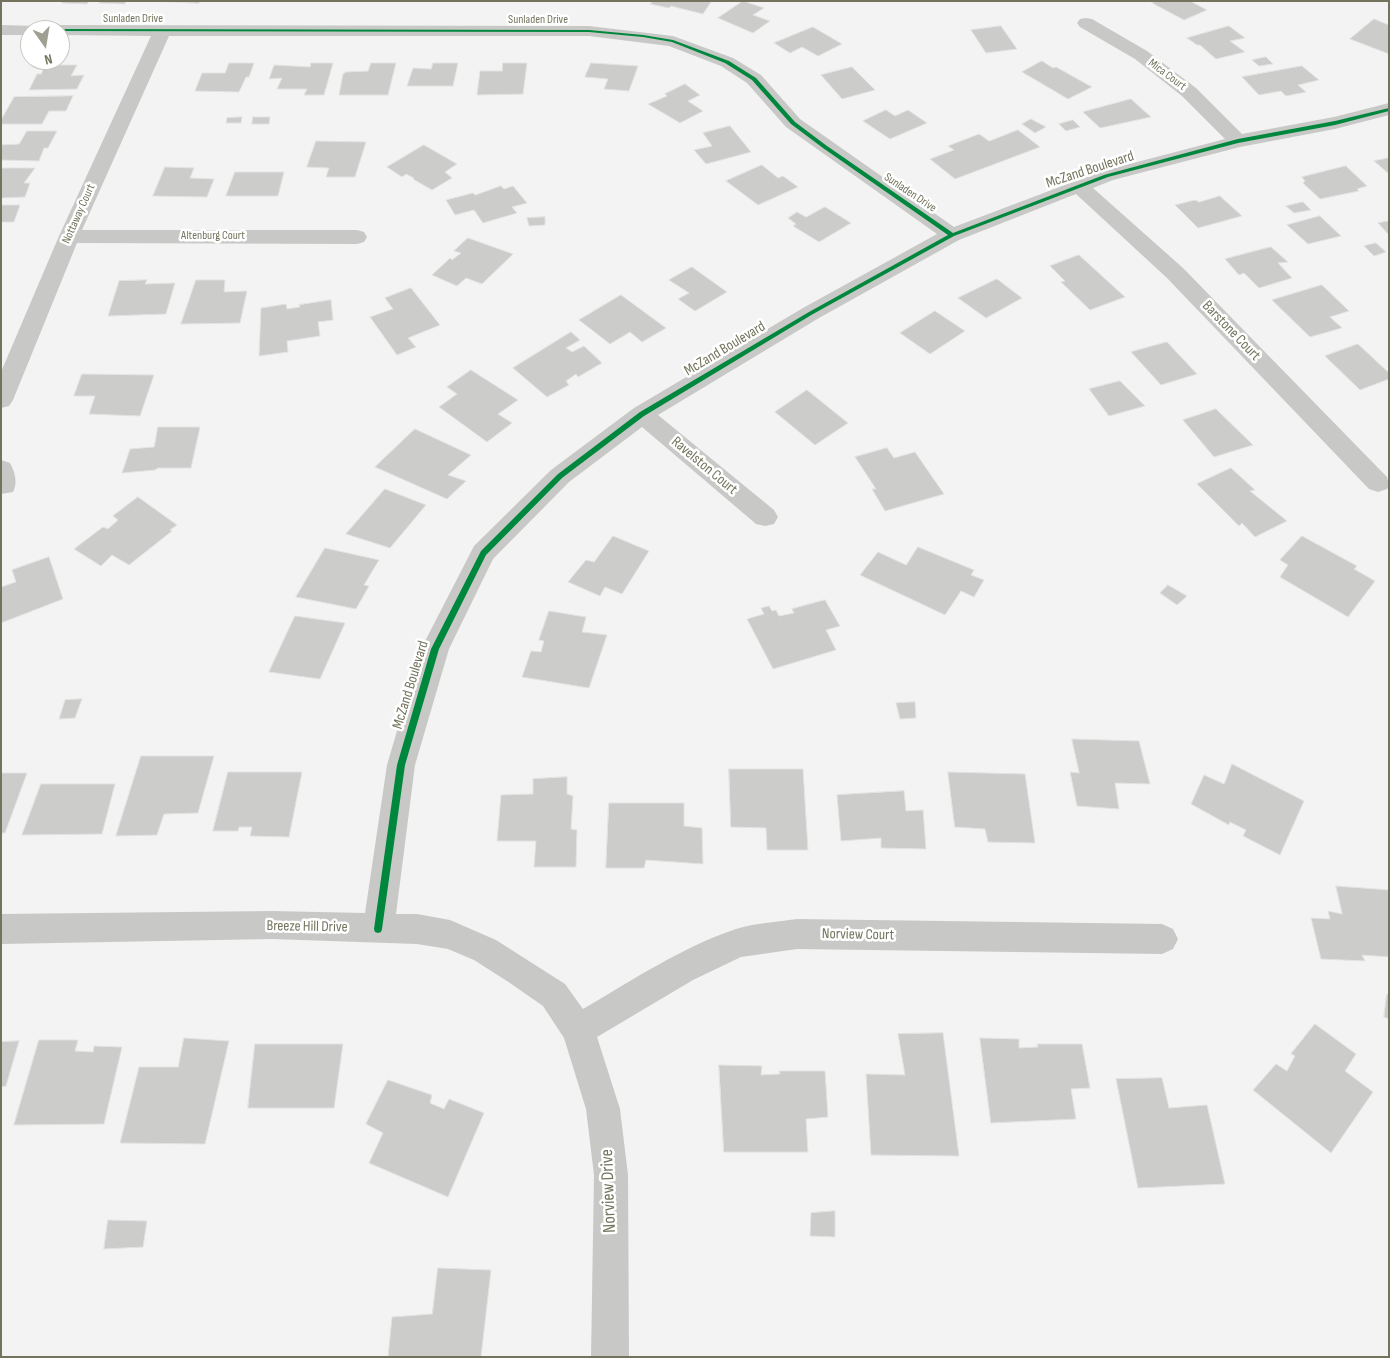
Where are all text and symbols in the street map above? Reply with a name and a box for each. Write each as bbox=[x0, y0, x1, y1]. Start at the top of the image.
street label: Sunladen Drive bbox=[103, 12, 163, 26]
street label: Sunladen Drive bbox=[508, 13, 568, 27]
north arrow bbox=[20, 20, 70, 70]
text: N bbox=[43, 50, 54, 68]
street label: Mica Court bbox=[1145, 56, 1189, 94]
street label: McZand Boulevard bbox=[1044, 147, 1136, 193]
street label: Sunladen Drive bbox=[881, 170, 939, 216]
street label: Nottaway Court bbox=[60, 182, 98, 246]
street label: Altenburg Court bbox=[181, 229, 245, 243]
street label: Barstone Court bbox=[1198, 297, 1264, 365]
street label: McZand Boulevard bbox=[681, 318, 769, 380]
street label: Ravelston Court bbox=[667, 433, 741, 499]
street label: McZand Boulevard bbox=[389, 639, 433, 731]
street label: Breeze Hill Drive bbox=[266, 917, 348, 937]
street label: Norview Court bbox=[822, 925, 894, 945]
street label: Norview Drive bbox=[597, 1149, 621, 1233]

